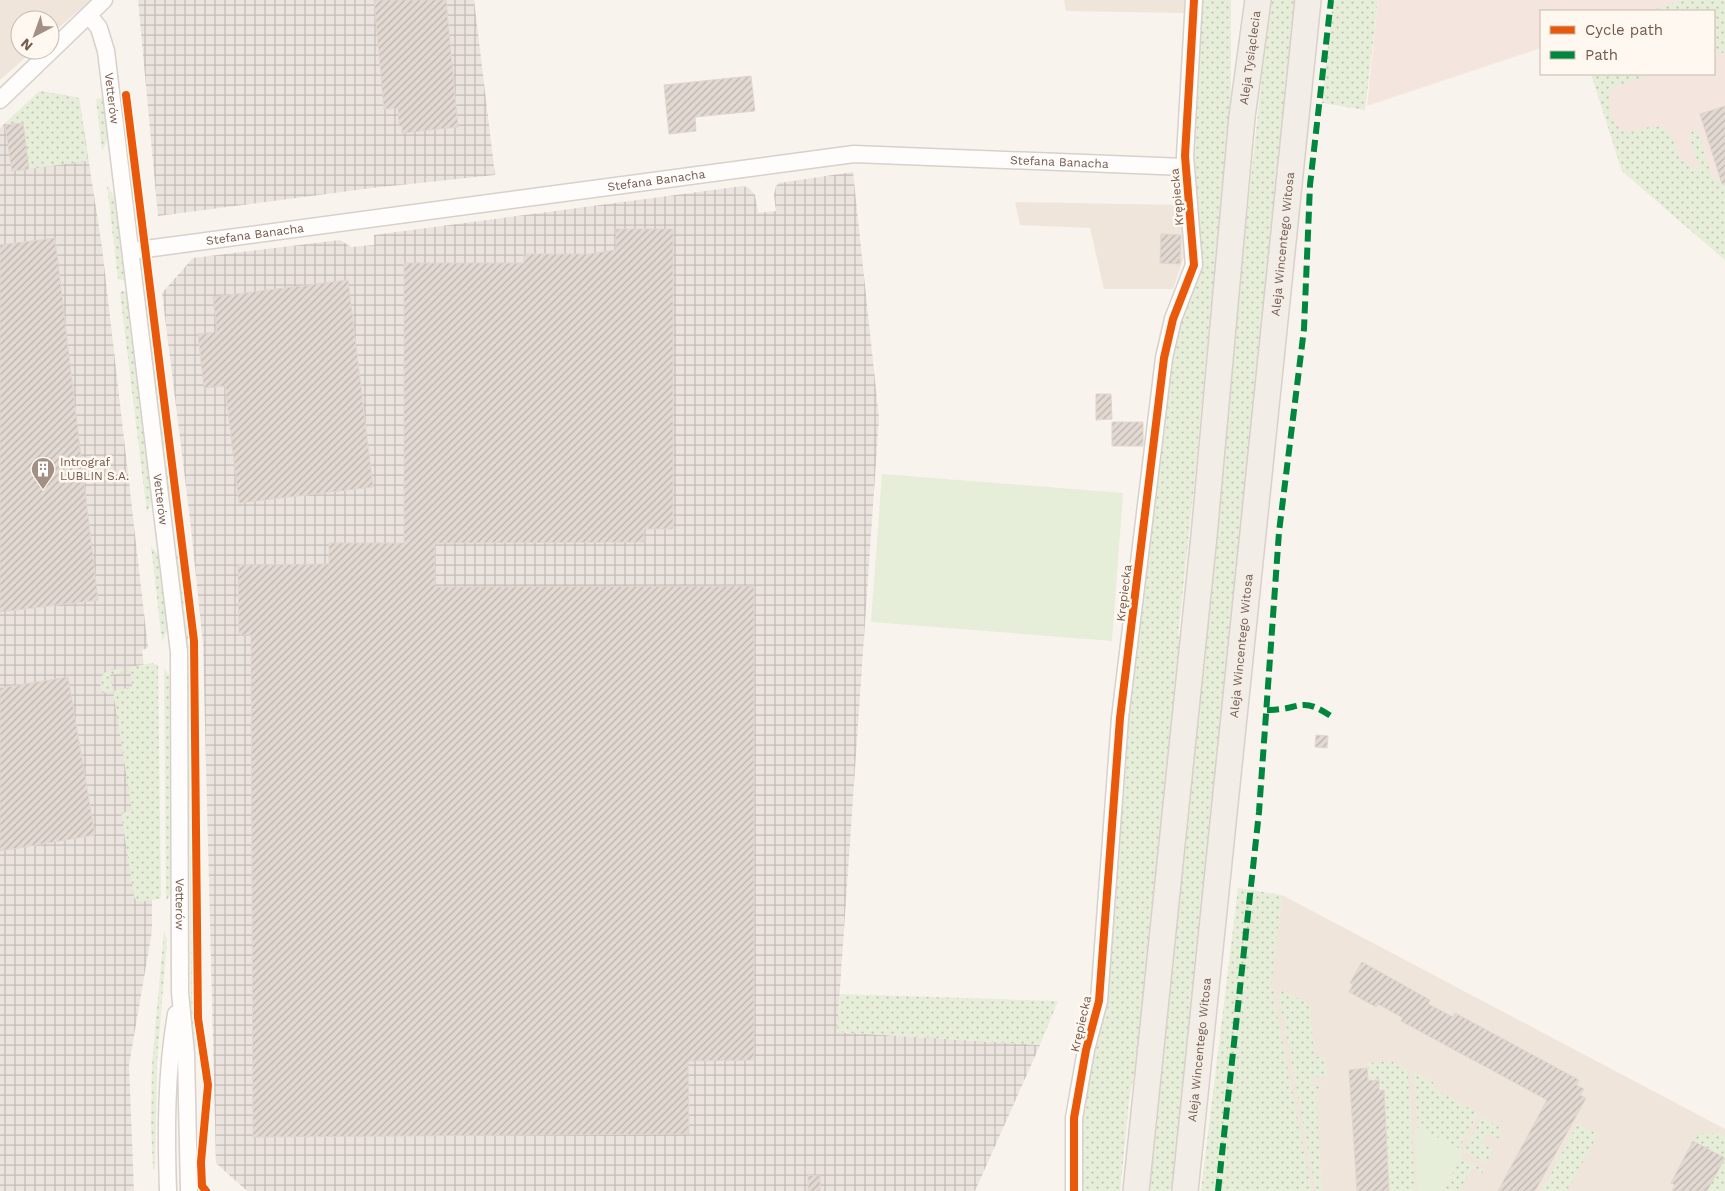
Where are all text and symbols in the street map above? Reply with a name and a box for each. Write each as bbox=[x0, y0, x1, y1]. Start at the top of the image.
north arrow bbox=[10, 10, 60, 60]
street label: Aleja Tysiąclecia bbox=[1237, 10, 1263, 106]
legend bbox=[1540, 10, 1715, 75]
text: Cycle path bbox=[1585, 21, 1663, 39]
text: N bbox=[17, 35, 36, 54]
text: Path bbox=[1585, 46, 1618, 64]
street label: Vetterów bbox=[102, 72, 122, 125]
street label: Stefana Banacha bbox=[1010, 153, 1109, 171]
street label: Stefana Banacha bbox=[606, 167, 706, 194]
street label: Krępiecka bbox=[1168, 168, 1186, 226]
street label: Aleja Wincentego Witosa bbox=[1268, 171, 1297, 317]
street label: Stefana Banacha bbox=[205, 221, 305, 248]
place label: Intrograf LUBLIN S.A. bbox=[60, 455, 129, 483]
building icon: Intrograf LUBLIN S.A. bbox=[30, 456, 56, 490]
street label: Vetterów bbox=[150, 473, 171, 526]
street label: Krępiecka bbox=[1114, 563, 1134, 622]
street label: Aleja Wincentego Witosa bbox=[1227, 573, 1256, 719]
street label: Vetterów bbox=[173, 878, 187, 930]
street label: Aleja Wincentego Witosa bbox=[1185, 977, 1214, 1122]
street label: Krępiecka bbox=[1068, 994, 1094, 1054]

